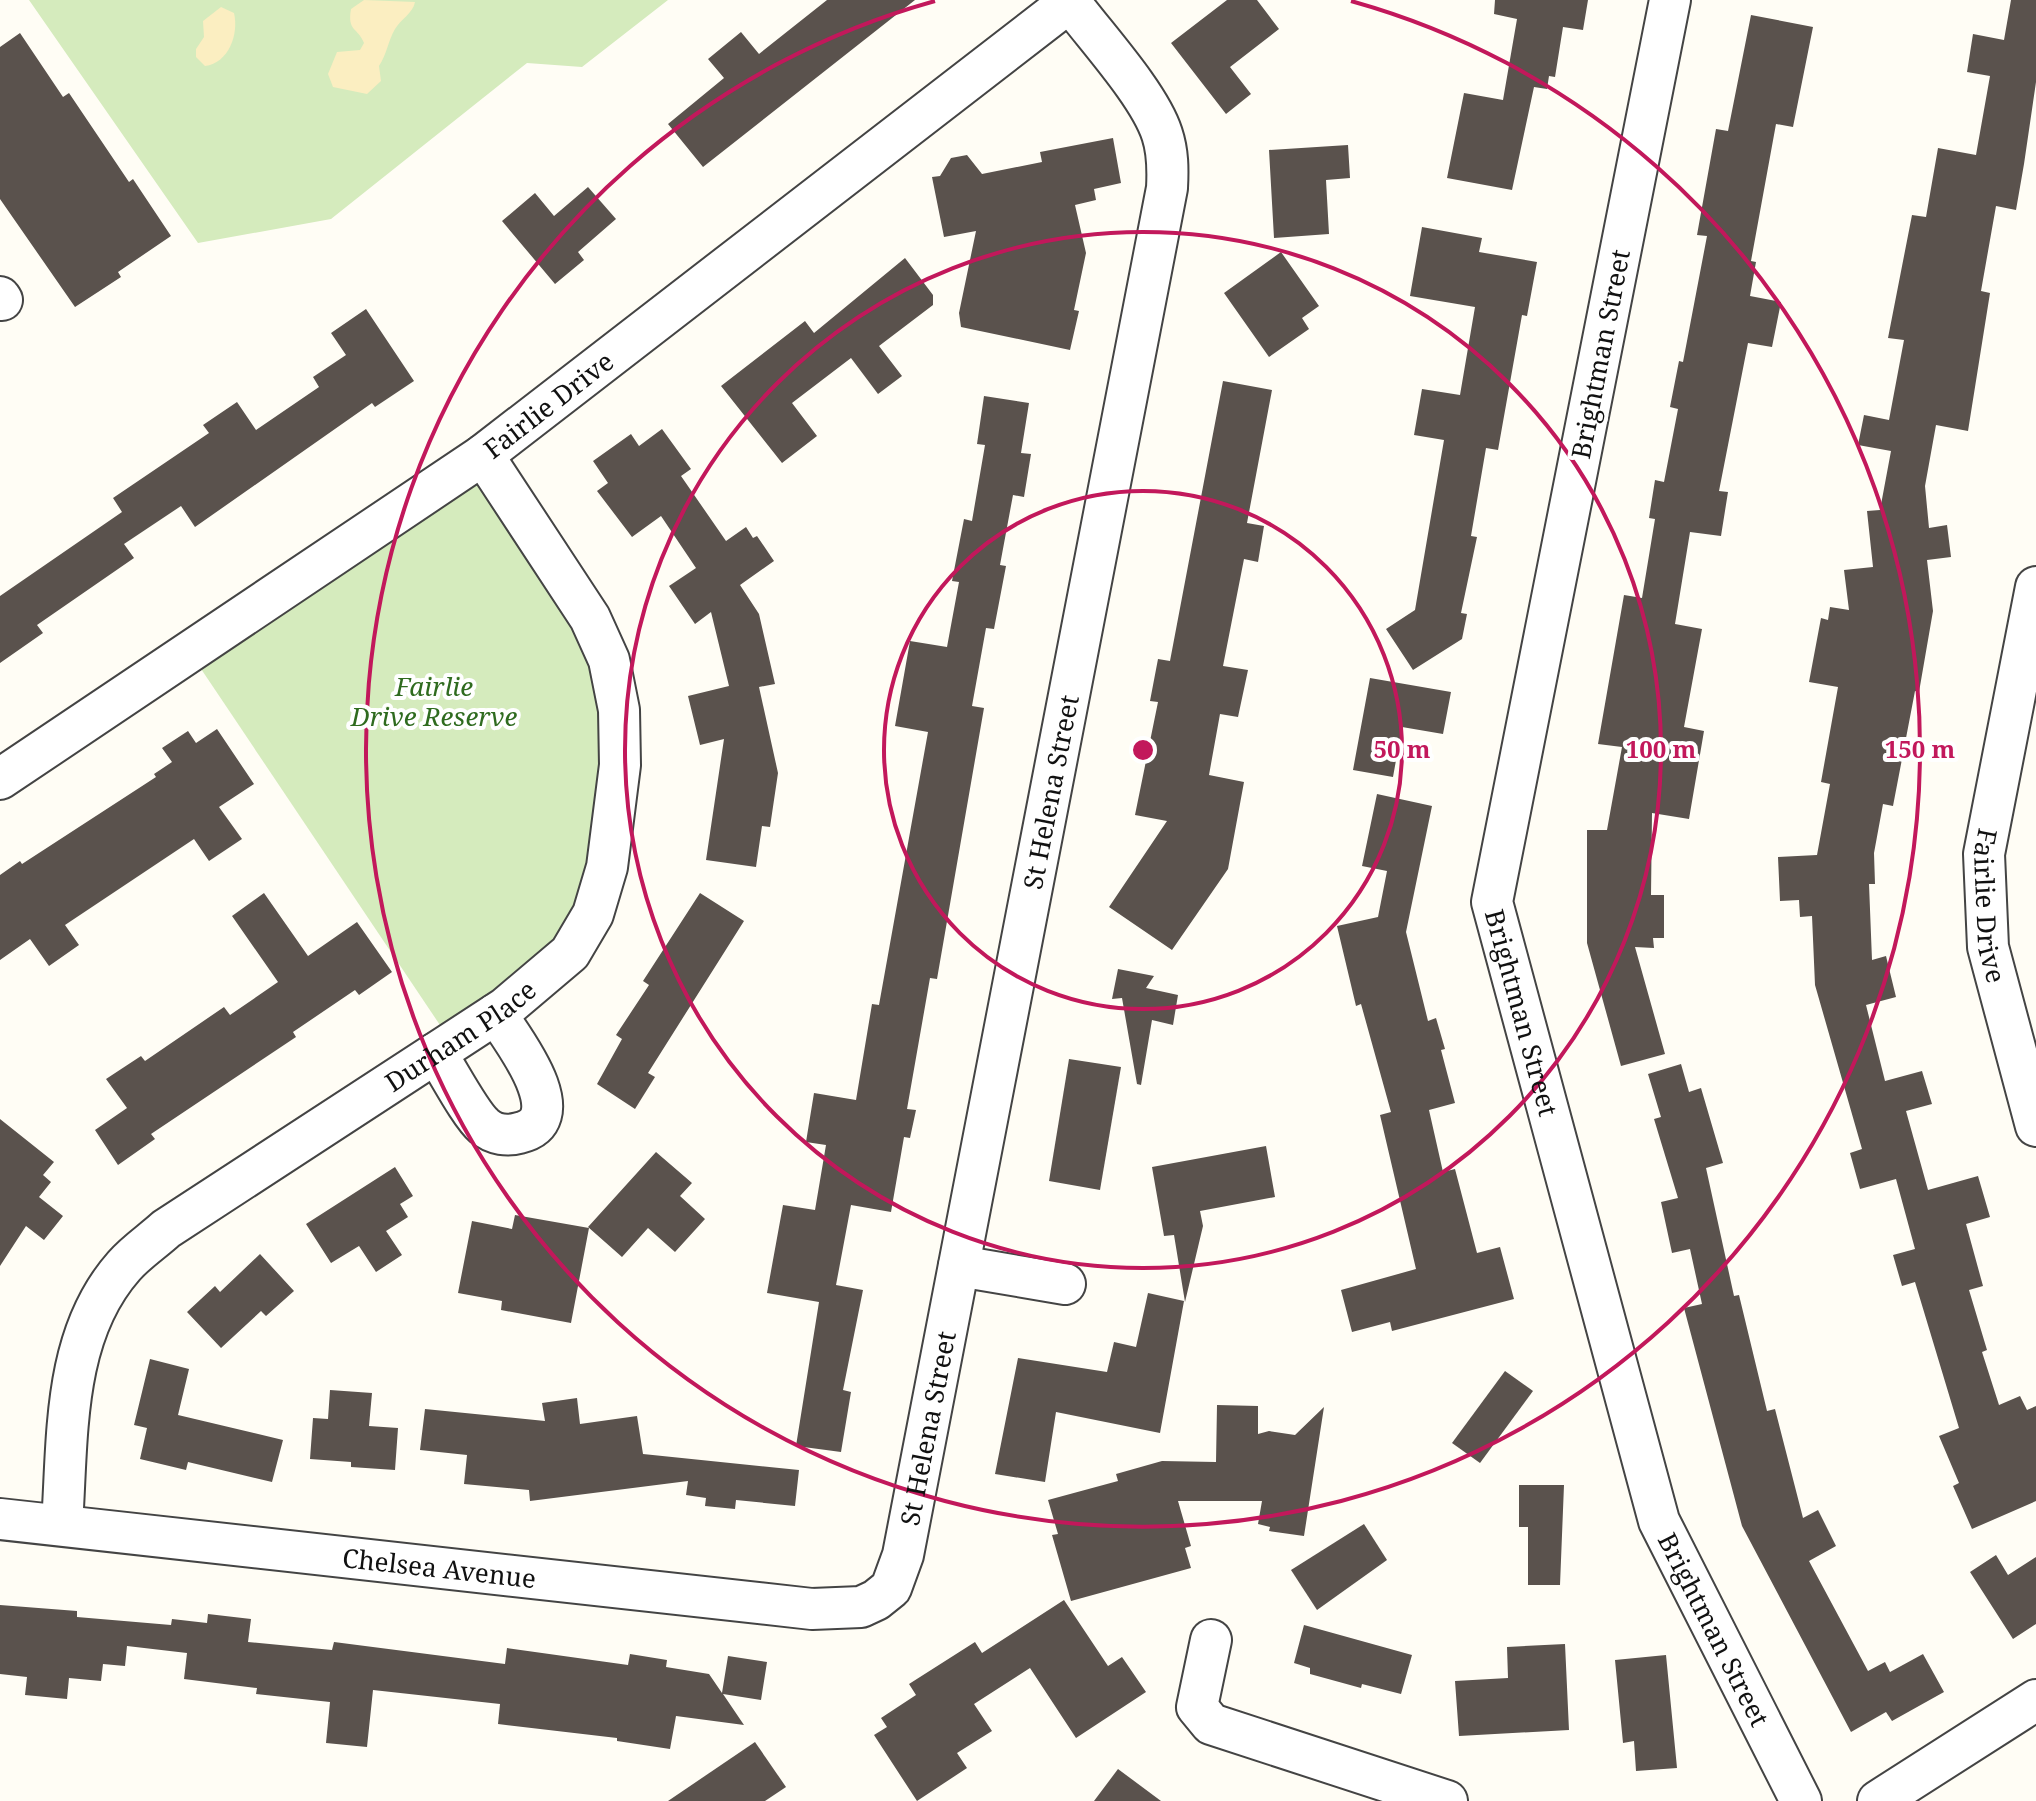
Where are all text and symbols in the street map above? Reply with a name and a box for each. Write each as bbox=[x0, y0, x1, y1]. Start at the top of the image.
street label: Brightman Street bbox=[1562, 246, 1638, 462]
street label: Fairlie Drive bbox=[476, 343, 621, 466]
park label: Fairlie Drive Reserve bbox=[350, 668, 517, 734]
street label: St Helena Street bbox=[1014, 692, 1087, 892]
text: 50 m bbox=[1373, 732, 1431, 765]
text: 100 m bbox=[1626, 732, 1697, 765]
text: 150 m bbox=[1885, 732, 1956, 765]
centre of rings bbox=[1129, 736, 1157, 764]
street label: Fairlie Drive bbox=[1966, 825, 2015, 987]
street label: Brightman Street bbox=[1477, 905, 1567, 1120]
street label: Durham Place bbox=[378, 972, 543, 1100]
street label: St Helena Street bbox=[891, 1328, 964, 1529]
street label: Brightman Street bbox=[1650, 1526, 1778, 1732]
street label: Chelsea Avenue bbox=[341, 1539, 538, 1596]

